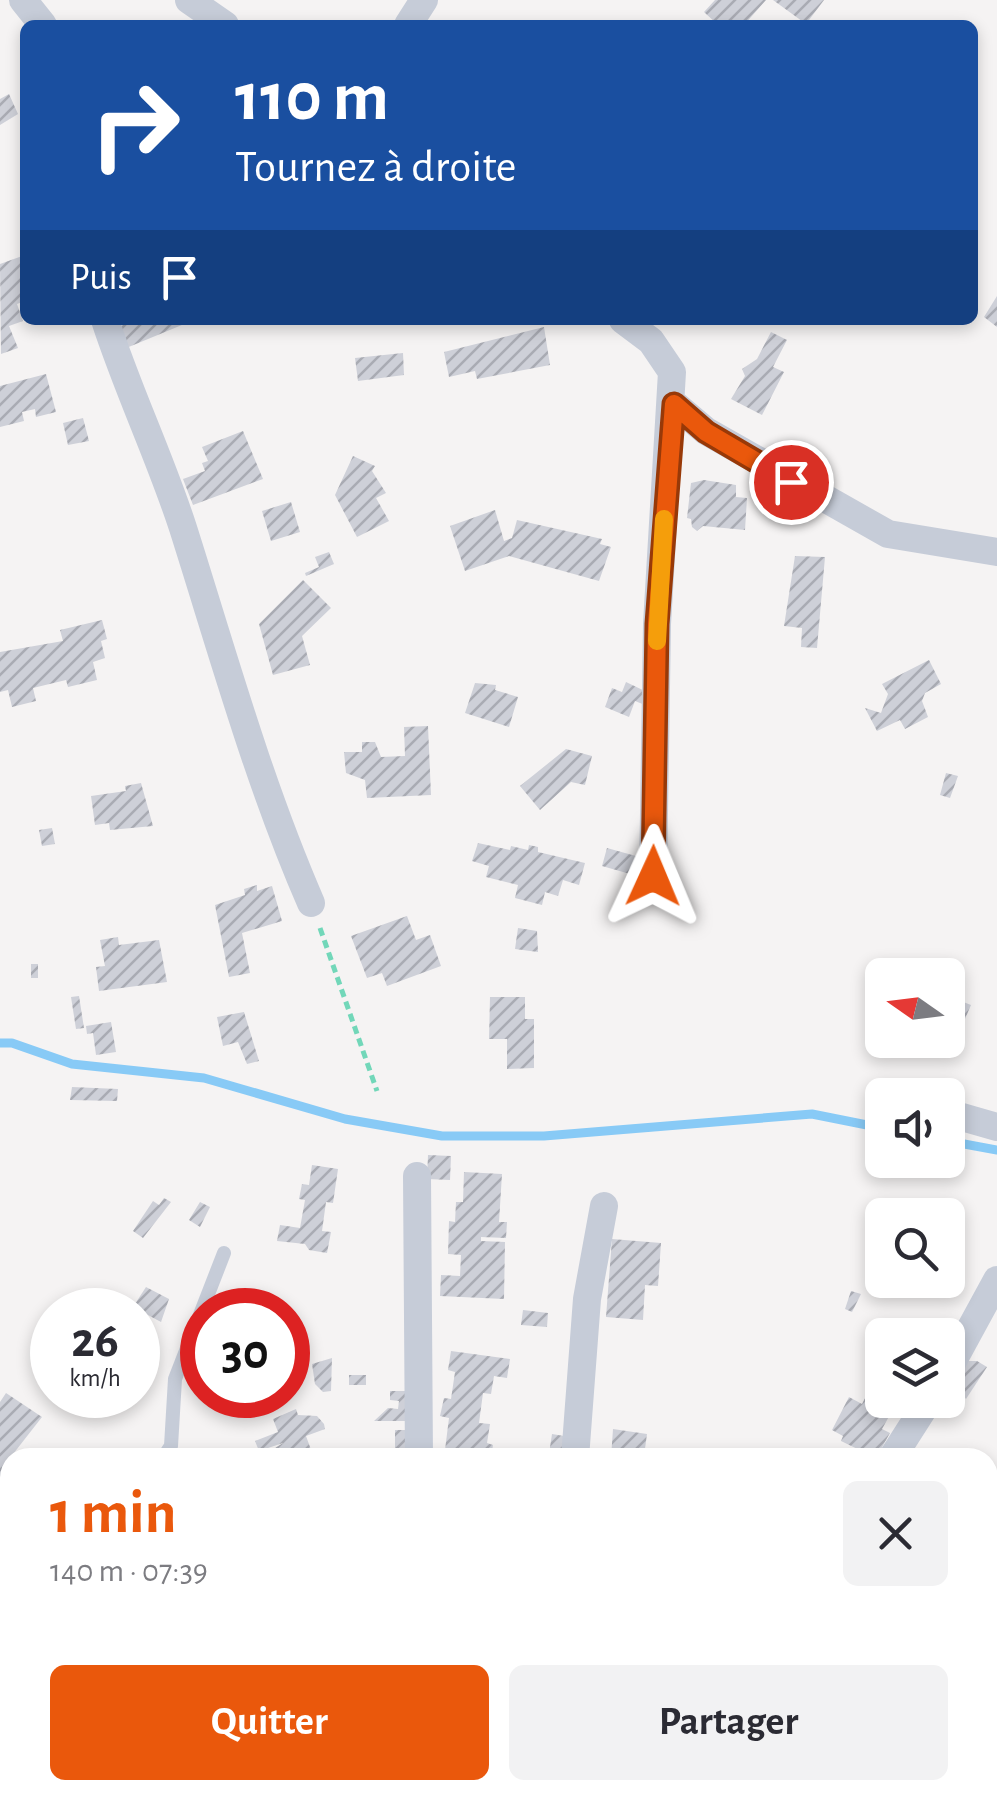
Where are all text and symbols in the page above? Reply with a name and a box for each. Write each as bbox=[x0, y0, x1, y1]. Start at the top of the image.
icon: right bbox=[70, 60, 200, 190]
text: 110 m bbox=[235, 63, 389, 133]
text: Tournez à droite bbox=[235, 145, 517, 190]
icon: arrive bbox=[152, 250, 207, 305]
text: Puis bbox=[70, 259, 132, 297]
pin bbox=[749, 440, 834, 525]
icon: arrive bbox=[764, 455, 819, 510]
position arrow bbox=[601, 824, 705, 928]
north arrow bbox=[865, 958, 965, 1058]
map controls bbox=[865, 958, 965, 1418]
button: sound bbox=[865, 1078, 965, 1178]
button: search bbox=[865, 1198, 965, 1298]
speed limit sign: 30 bbox=[180, 1288, 310, 1418]
text: 26 bbox=[71, 1316, 119, 1366]
button: layers bbox=[865, 1318, 965, 1418]
text: km/h bbox=[69, 1366, 121, 1391]
button: close bbox=[843, 1481, 948, 1586]
text: 1 min bbox=[50, 1484, 176, 1544]
text: 140 m · 07:39 bbox=[50, 1555, 208, 1587]
button: Quitter bbox=[50, 1665, 489, 1780]
button: Partager bbox=[509, 1665, 948, 1780]

